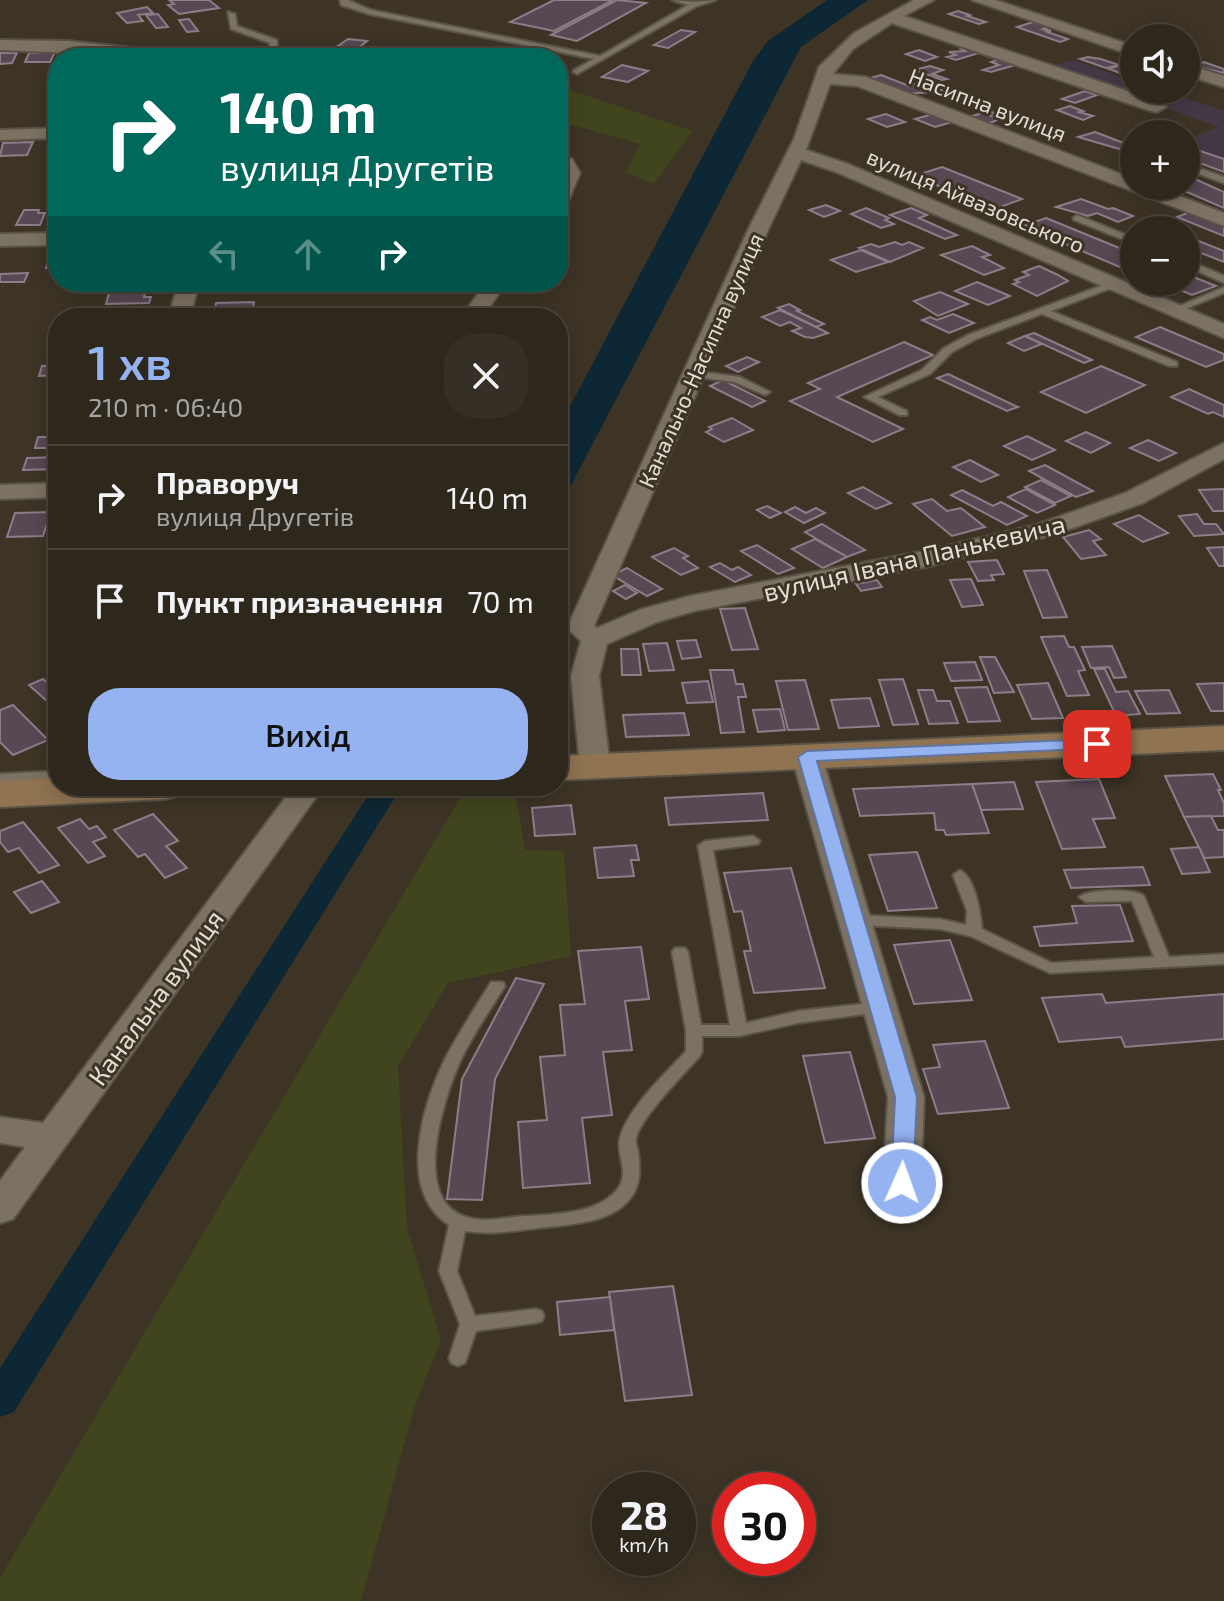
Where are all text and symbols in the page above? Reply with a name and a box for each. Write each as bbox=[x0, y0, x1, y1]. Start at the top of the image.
map controls bbox=[1120, 24, 1200, 296]
button: sound bbox=[1120, 24, 1200, 104]
street label: Насипна вулиця bbox=[905, 62, 1070, 147]
text: 140 m bbox=[220, 77, 377, 144]
icon: right bbox=[88, 80, 192, 184]
button: + bbox=[1120, 120, 1200, 200]
street label: вулиця Айвазовського bbox=[863, 142, 1089, 259]
text: вулиця Другетів bbox=[220, 145, 495, 188]
button: − bbox=[1120, 216, 1200, 296]
street label: Канально-Насипна вулиця bbox=[632, 229, 769, 492]
icon: left bbox=[202, 232, 246, 276]
icon: ahead bbox=[286, 232, 330, 276]
icon: right bbox=[370, 232, 414, 276]
text: 1 хв bbox=[88, 332, 172, 390]
button: close bbox=[444, 334, 528, 418]
text: 210 m · 06:40 bbox=[88, 391, 243, 422]
text: Праворуч bbox=[156, 464, 299, 500]
icon: right bbox=[88, 475, 132, 519]
text: 140 m bbox=[447, 479, 528, 515]
text: вулиця Другетів bbox=[156, 500, 354, 531]
street label: вулиця Івана Панькевича bbox=[760, 507, 1068, 608]
icon: arrive bbox=[88, 579, 132, 623]
text: Пункт призначення bbox=[156, 583, 443, 619]
text: 70 m bbox=[467, 583, 534, 619]
button: Вихід bbox=[88, 688, 528, 780]
pin bbox=[1063, 710, 1131, 778]
icon: arrive bbox=[1075, 722, 1119, 766]
street label: Канальна вулиця bbox=[81, 903, 230, 1091]
position arrow bbox=[860, 1141, 944, 1225]
speed limit sign: 30 bbox=[712, 1472, 816, 1576]
text: 28 bbox=[620, 1490, 668, 1538]
text: km/h bbox=[619, 1532, 669, 1556]

